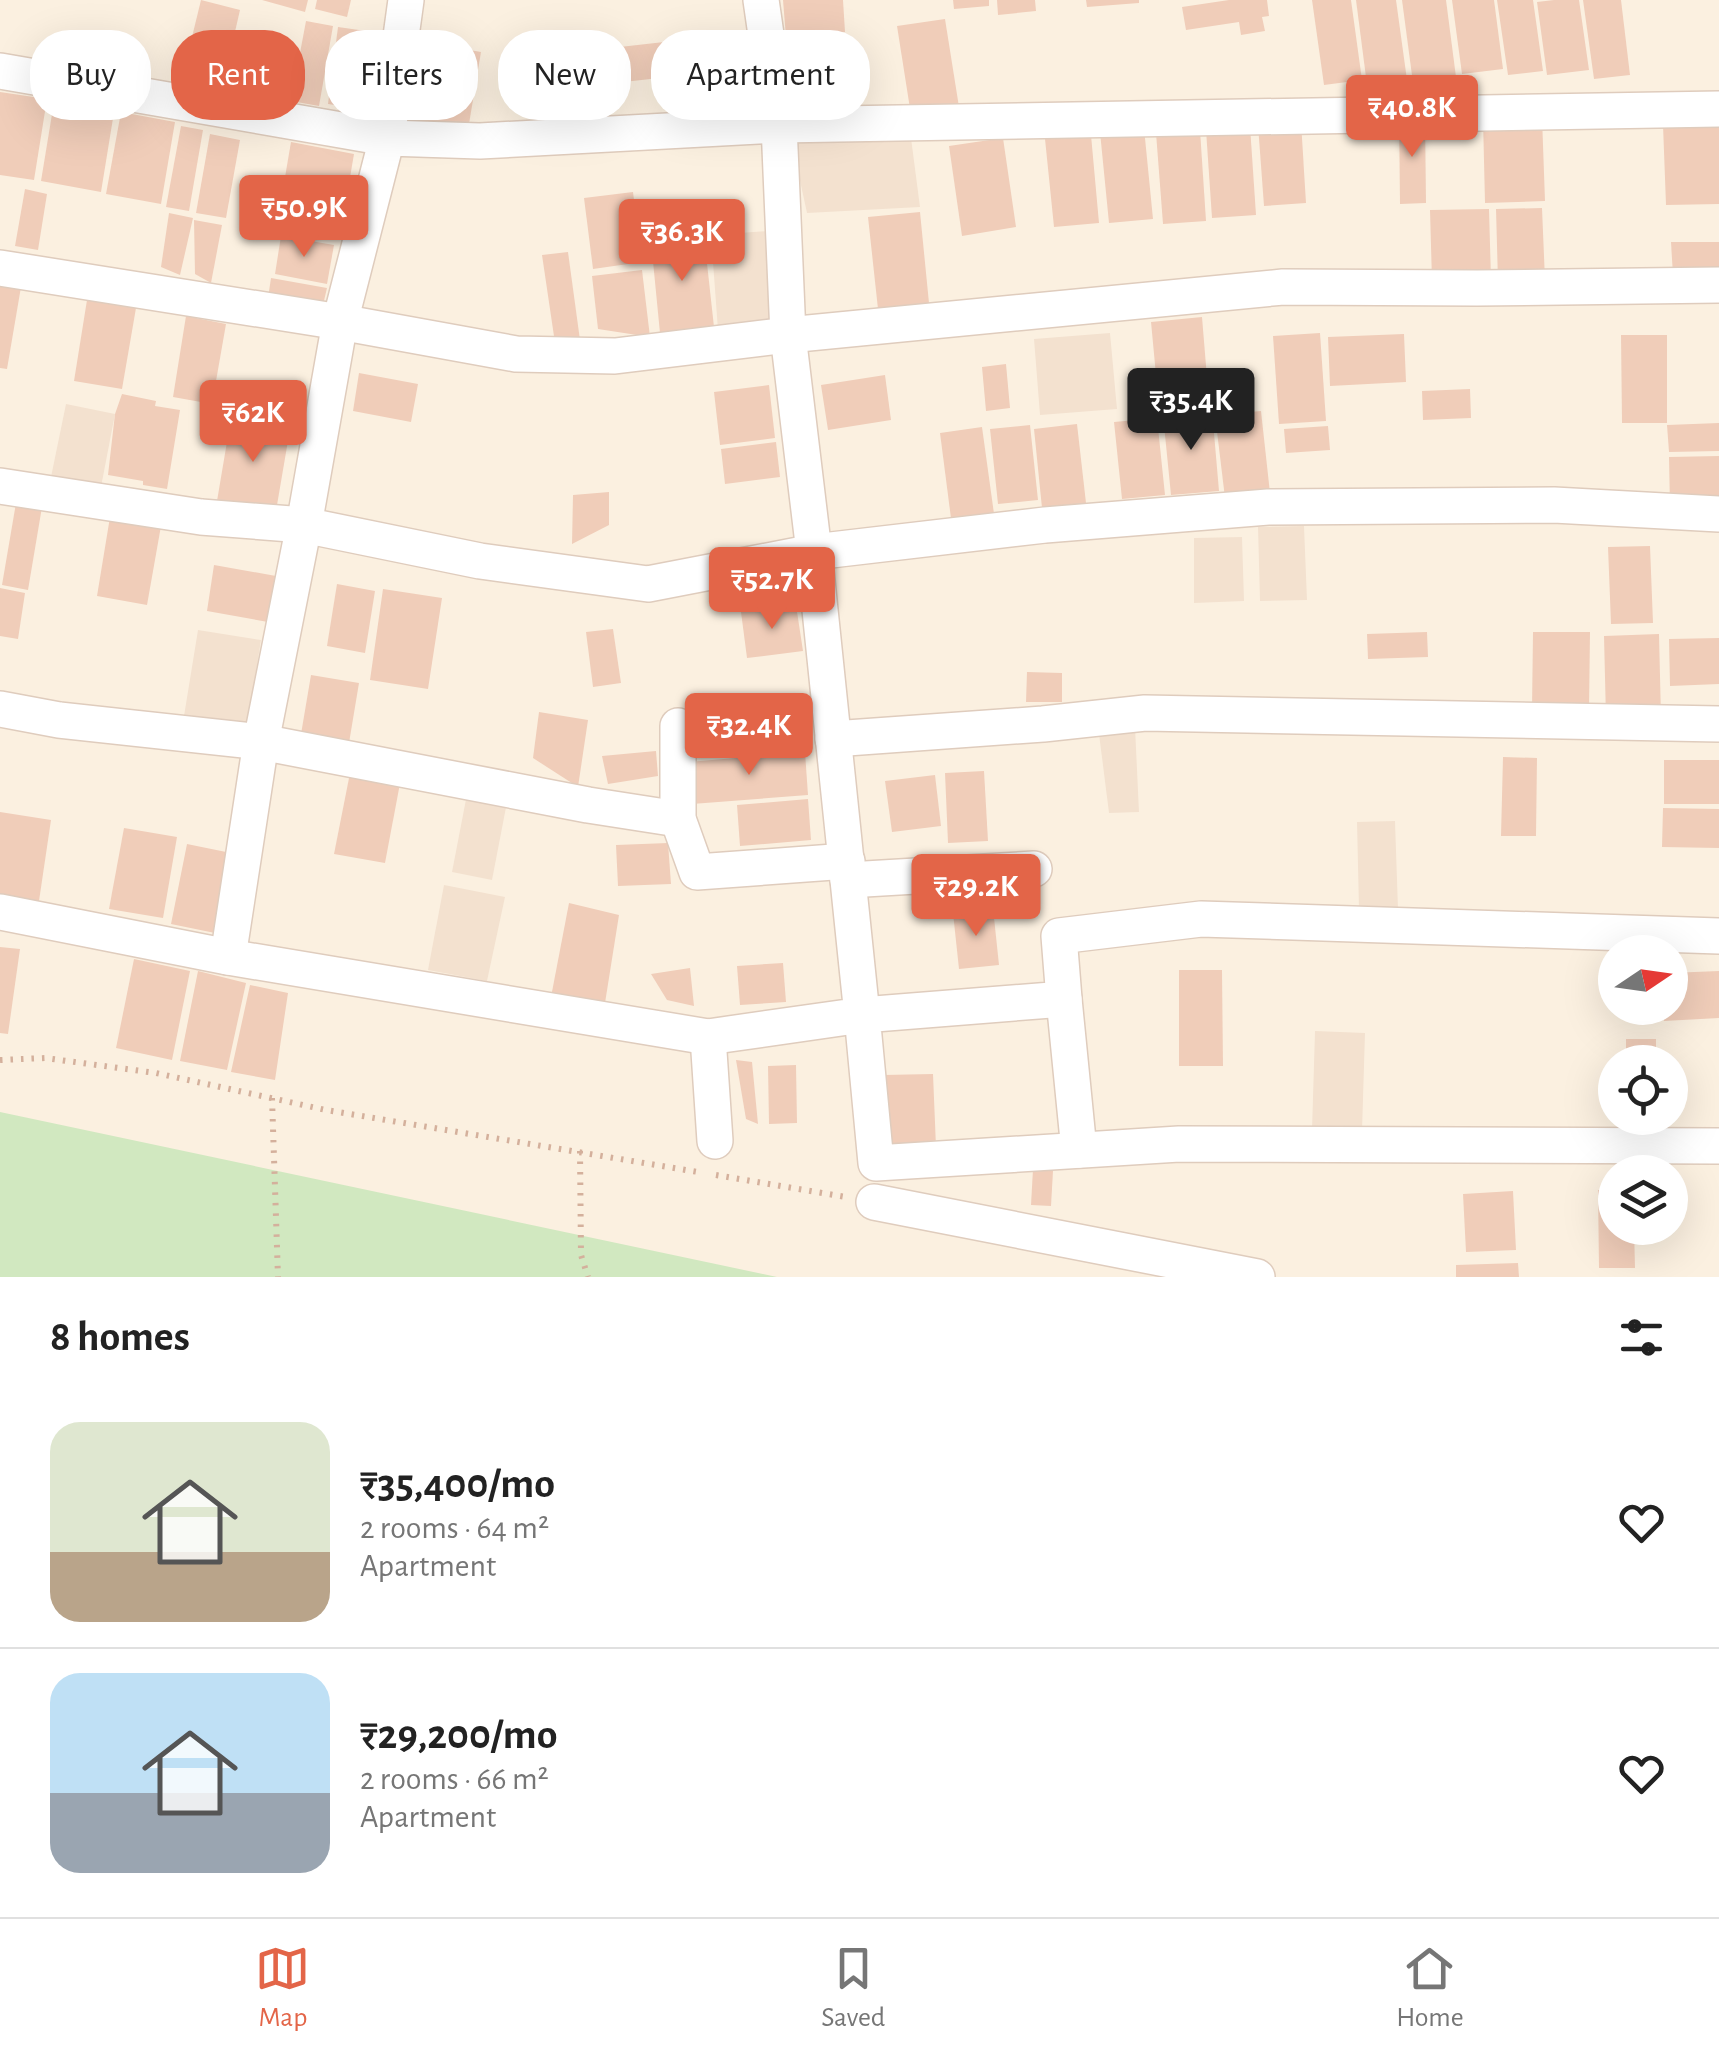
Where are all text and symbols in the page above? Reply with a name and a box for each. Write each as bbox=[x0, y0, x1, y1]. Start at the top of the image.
chip: Buy bbox=[30, 30, 151, 120]
chip: Rent bbox=[171, 30, 305, 120]
chip: Filters bbox=[325, 30, 478, 120]
chip: New bbox=[498, 30, 631, 120]
chip: Apartment bbox=[651, 30, 870, 120]
pin: ₹40.8K bbox=[1331, 75, 1493, 160]
text: ₹40.8K bbox=[1368, 91, 1456, 123]
pin: ₹50.9K bbox=[223, 175, 385, 260]
text: ₹50.9K bbox=[261, 191, 347, 223]
pin: ₹36.3K bbox=[601, 199, 763, 284]
text: ₹36.3K bbox=[641, 215, 723, 247]
pin: ₹35.4K bbox=[1110, 368, 1272, 453]
pin: ₹62K bbox=[194, 380, 312, 465]
text: ₹35.4K bbox=[1149, 384, 1233, 416]
text: ₹62K bbox=[222, 396, 284, 428]
pin: ₹52.7K bbox=[691, 547, 853, 632]
text: ₹52.7K bbox=[731, 563, 813, 595]
pin: ₹32.4K bbox=[668, 693, 830, 778]
text: ₹32.4K bbox=[707, 709, 791, 741]
pin: ₹29.2K bbox=[895, 854, 1057, 939]
text: ₹29.2K bbox=[933, 870, 1019, 902]
north arrow bbox=[1598, 935, 1688, 1025]
map controls bbox=[1598, 935, 1688, 1245]
button: locate bbox=[1598, 1045, 1688, 1135]
button: layers bbox=[1598, 1155, 1688, 1245]
icon: filters bbox=[1614, 1310, 1669, 1365]
text: 8 homes bbox=[50, 1316, 190, 1358]
icon: home bbox=[130, 1462, 250, 1582]
text: ₹35,400/mo bbox=[360, 1463, 555, 1505]
icon: heart bbox=[1614, 1495, 1669, 1550]
text: 2 rooms · 64 m² bbox=[360, 1512, 549, 1544]
text: Apartment bbox=[360, 1550, 496, 1582]
icon: home bbox=[130, 1713, 250, 1833]
text: ₹29,200/mo bbox=[360, 1714, 557, 1756]
icon: heart bbox=[1614, 1746, 1669, 1801]
text: 2 rooms · 66 m² bbox=[360, 1763, 549, 1795]
text: Apartment bbox=[360, 1801, 496, 1833]
tab: Map bbox=[255, 1941, 310, 2035]
tab: Saved bbox=[821, 1941, 885, 2035]
tab: Home bbox=[1396, 1941, 1464, 2035]

